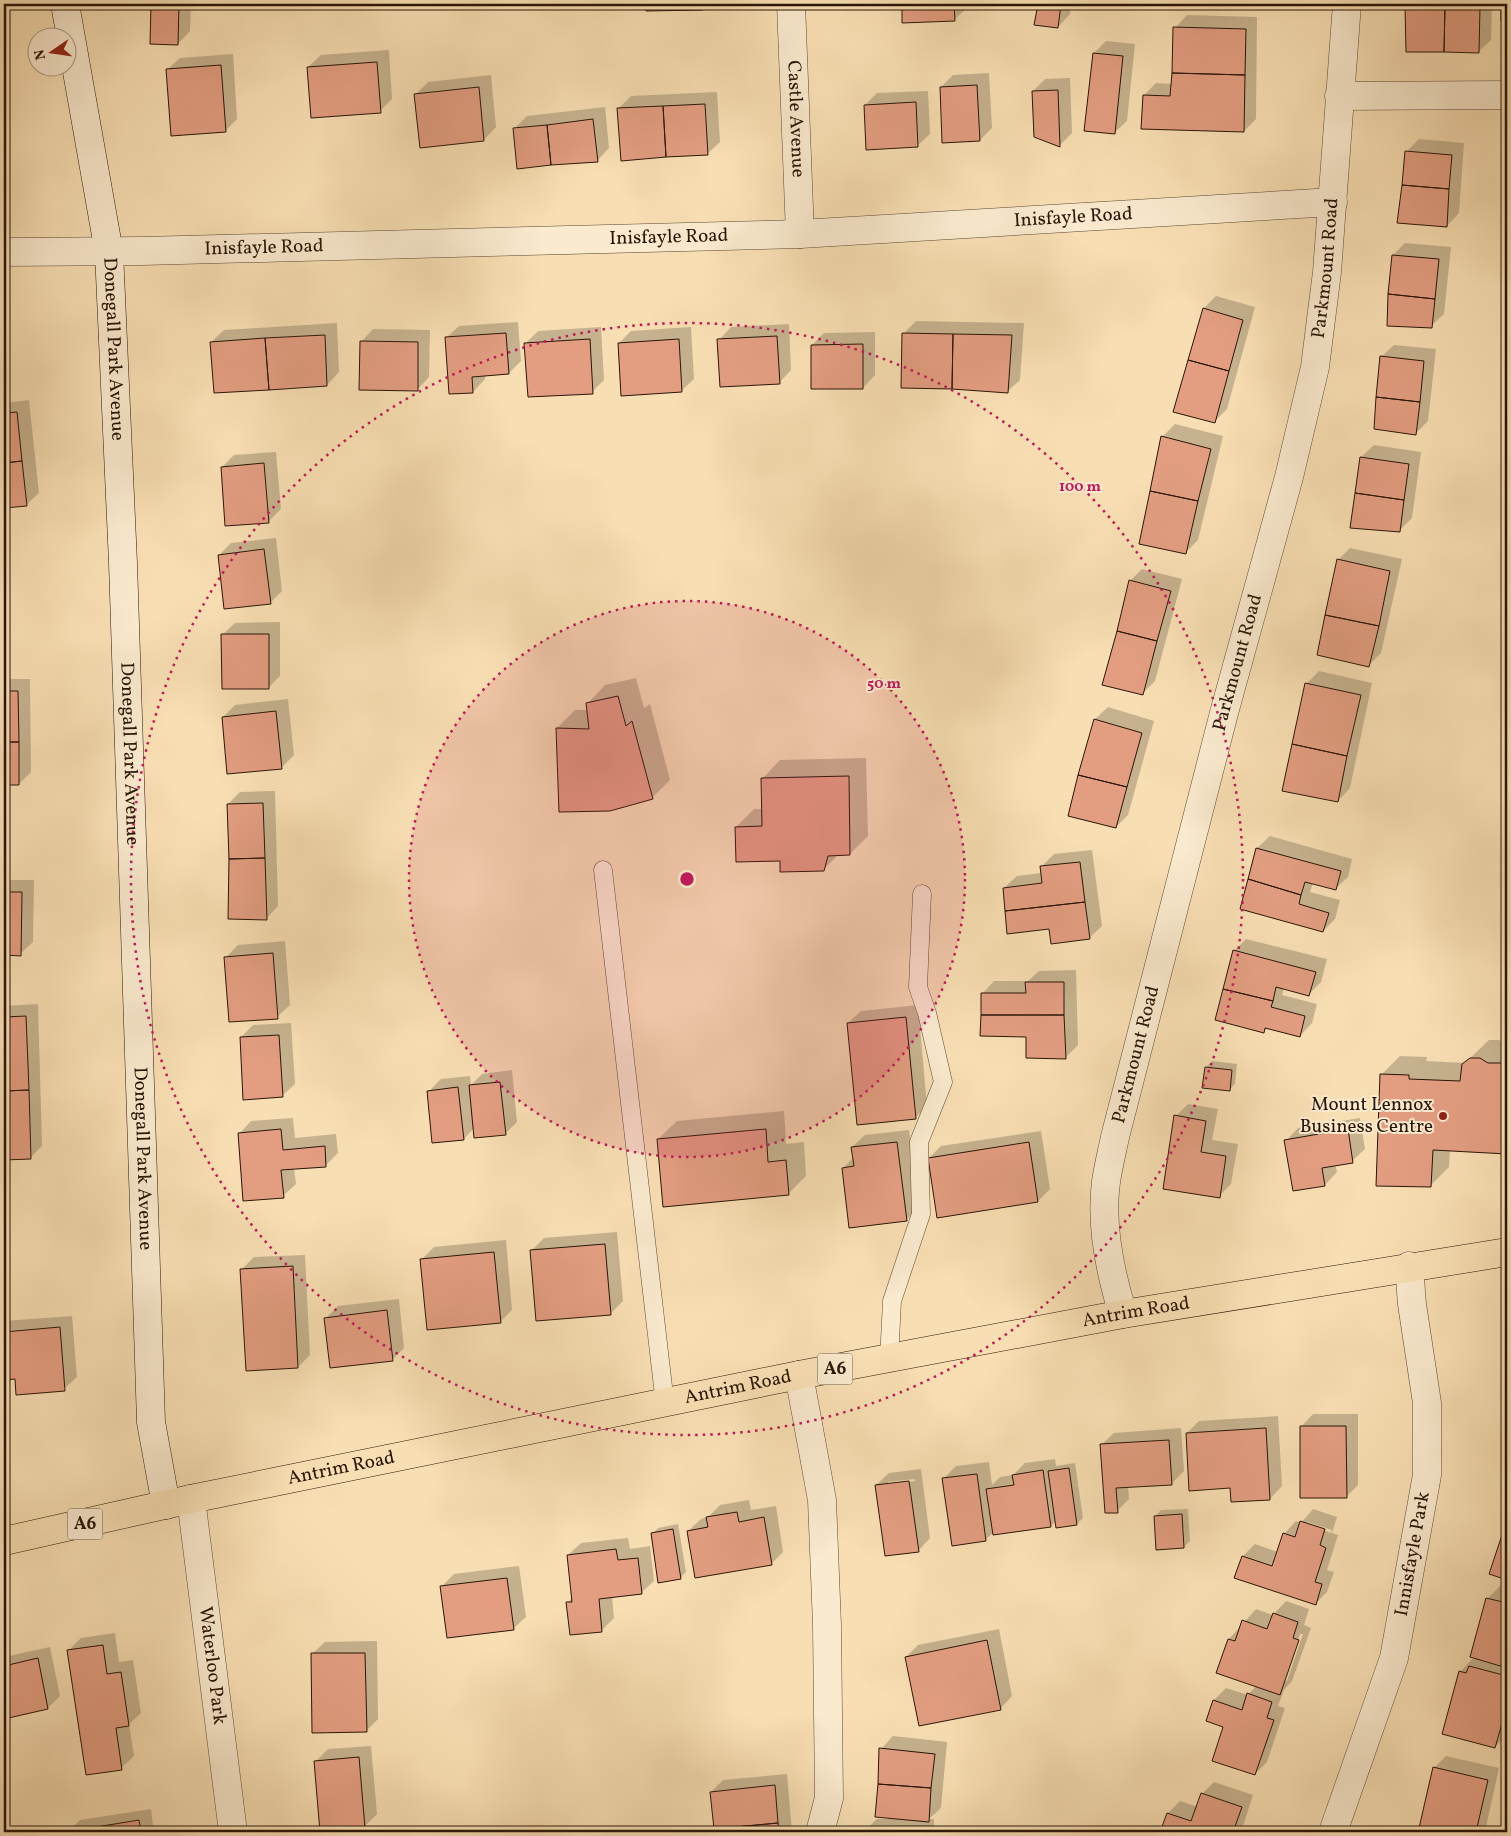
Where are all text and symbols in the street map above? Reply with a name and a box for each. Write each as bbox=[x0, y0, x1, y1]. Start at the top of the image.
north arrow bbox=[28, 28, 78, 78]
text: N bbox=[30, 47, 51, 62]
street label: Castle Avenue bbox=[780, 60, 811, 178]
street label: Parkmount Road bbox=[1306, 197, 1345, 340]
street label: Inisfayle Road bbox=[1013, 201, 1133, 234]
street label: Inisfayle Road bbox=[609, 223, 729, 252]
street label: Inisfayle Road bbox=[204, 233, 324, 262]
street label: Donegall Park Avenue bbox=[96, 257, 130, 441]
text: 100 m bbox=[1059, 477, 1102, 498]
street label: Parkmount Road bbox=[1207, 591, 1269, 734]
street label: Donegall Park Avenue bbox=[113, 662, 145, 846]
text: 50 m bbox=[867, 674, 901, 695]
centre of rings bbox=[678, 870, 696, 888]
street label: Parkmount Road bbox=[1106, 983, 1166, 1126]
street label: Donegall Park Avenue bbox=[126, 1066, 158, 1251]
place label: Mount Lennox Business Centre bbox=[1300, 1092, 1433, 1140]
marker: Mount Lennox Business Centre bbox=[1437, 1110, 1449, 1122]
street label: Antrim Road bbox=[1080, 1290, 1192, 1334]
road number: A6 bbox=[818, 1354, 852, 1385]
street label: Antrim Road bbox=[682, 1364, 794, 1411]
street label: Antrim Road bbox=[285, 1445, 397, 1492]
street label: Innisfayle Park bbox=[1389, 1490, 1437, 1619]
road number: A6 bbox=[68, 1508, 102, 1540]
street label: Waterloo Park bbox=[192, 1605, 232, 1726]

